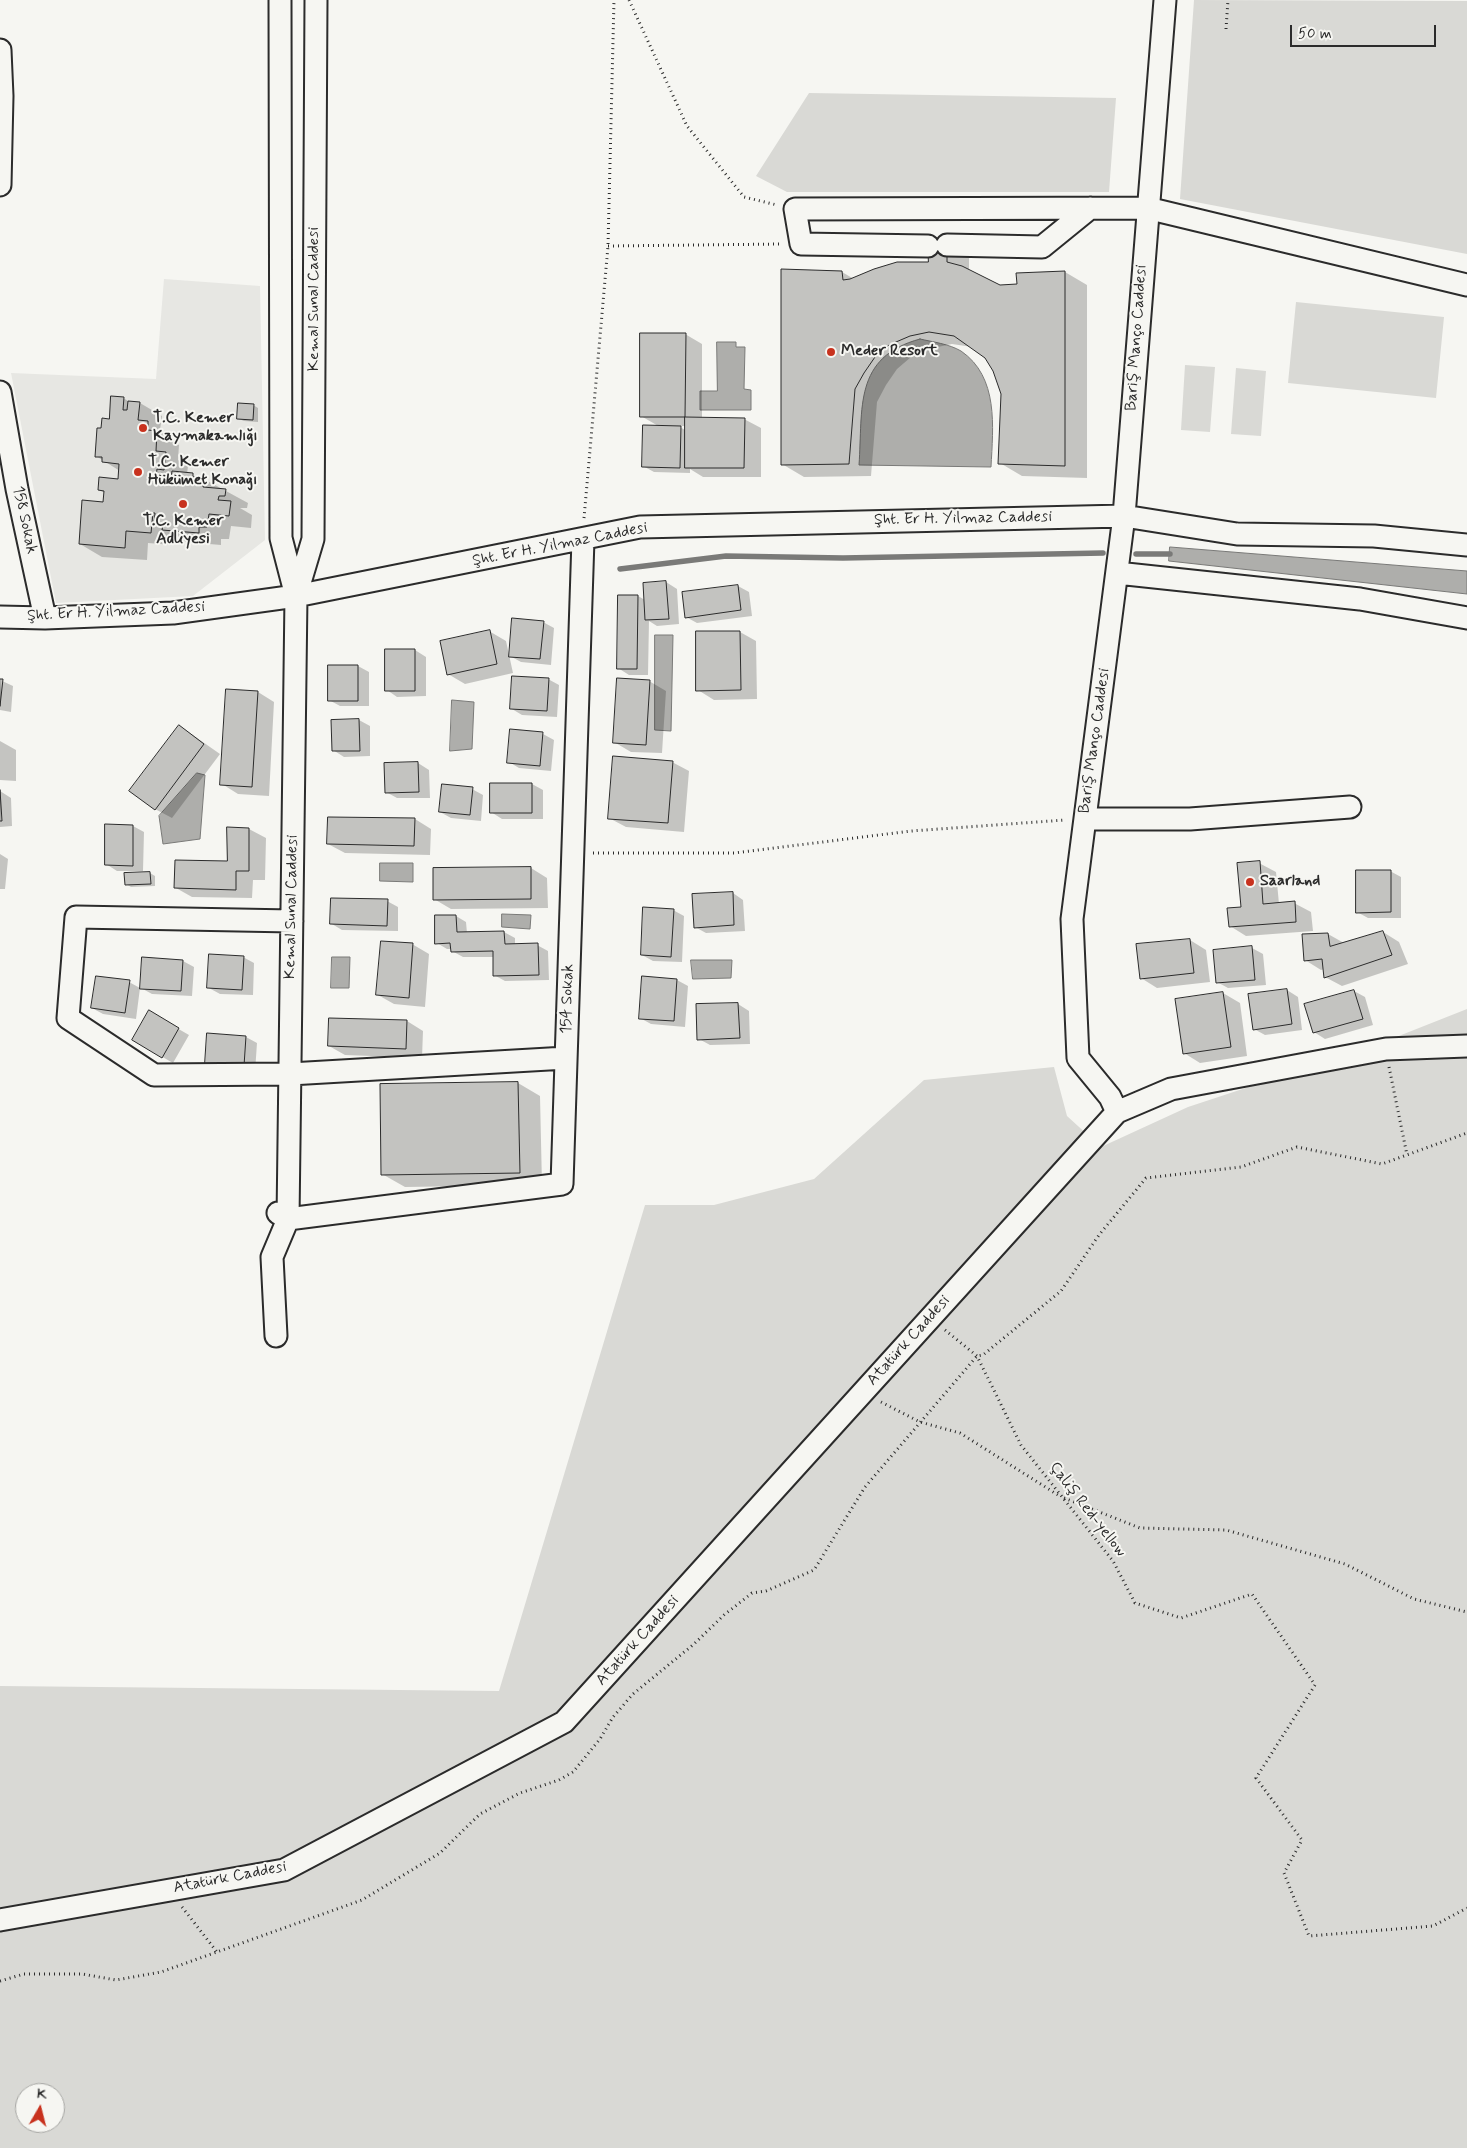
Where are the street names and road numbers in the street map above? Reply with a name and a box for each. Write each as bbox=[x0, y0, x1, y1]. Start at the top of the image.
street label: Kemal Sunal Caddesi bbox=[305, 227, 325, 371]
street label: Bariş Manço Caddesi bbox=[1122, 264, 1152, 412]
street label: 158 Sokak bbox=[7, 484, 41, 556]
street label: Şht. Er H. Yilmaz Caddesi bbox=[874, 508, 1052, 530]
street label: Şht. Er H. Yilmaz Caddesi bbox=[471, 519, 649, 571]
street label: Şht. Er H. Yilmaz Caddesi bbox=[27, 598, 205, 626]
street label: Bariş Manço Caddesi bbox=[1075, 667, 1115, 815]
street label: Kemal Sunal Caddesi bbox=[281, 835, 303, 979]
street label: 154 Sokak bbox=[557, 964, 579, 1034]
street label: Atatürk Caddesi bbox=[863, 1292, 955, 1390]
street label: Çaliş Red-yellow bbox=[1044, 1459, 1130, 1561]
street label: Atatürk Caddesi bbox=[592, 1592, 684, 1690]
street label: Atatürk Caddesi bbox=[172, 1858, 288, 1898]

